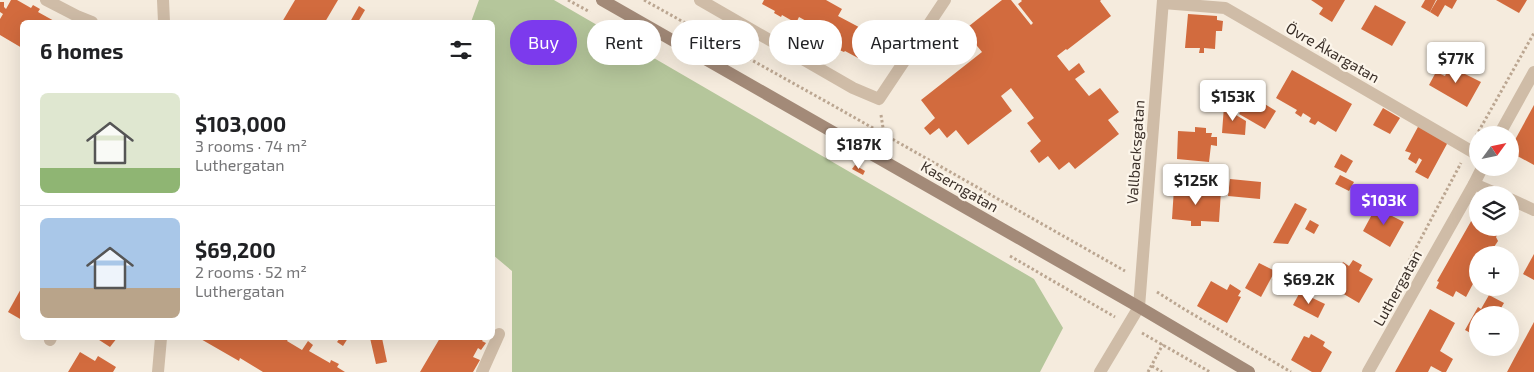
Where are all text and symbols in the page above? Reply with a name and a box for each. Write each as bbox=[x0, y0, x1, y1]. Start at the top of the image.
street label: Övre Åkargatan bbox=[1283, 18, 1383, 86]
chip: Buy bbox=[510, 20, 577, 65]
chip: Rent bbox=[587, 20, 661, 65]
chip: Filters bbox=[671, 20, 759, 65]
chip: New bbox=[769, 20, 842, 65]
chip: Apartment bbox=[852, 20, 977, 65]
icon: filters bbox=[447, 36, 475, 64]
text: 6 homes bbox=[40, 38, 123, 63]
pin: $77K bbox=[1426, 42, 1486, 84]
text: $77K bbox=[1438, 48, 1474, 67]
pin: $153K bbox=[1198, 80, 1268, 122]
text: $153K bbox=[1211, 86, 1255, 105]
street label: Vallbacksgatan bbox=[1122, 99, 1148, 205]
text: $103,000 bbox=[195, 111, 286, 136]
icon: home bbox=[80, 113, 140, 173]
north arrow bbox=[1469, 126, 1519, 176]
map controls bbox=[1469, 126, 1519, 356]
pin: $187K bbox=[824, 128, 894, 170]
text: $187K bbox=[837, 134, 881, 153]
text: 3 rooms · 74 m² bbox=[195, 136, 307, 155]
text: Luthergatan bbox=[195, 155, 285, 174]
street label: Kaserngatan bbox=[918, 157, 1002, 215]
pin: $125K bbox=[1161, 164, 1231, 206]
text: $125K bbox=[1174, 170, 1218, 189]
pin: $103K bbox=[1349, 184, 1419, 226]
button: layers bbox=[1469, 186, 1519, 236]
text: $103K bbox=[1361, 190, 1407, 209]
text: $69,200 bbox=[195, 237, 276, 262]
icon: home bbox=[80, 238, 140, 298]
button: + bbox=[1469, 246, 1519, 296]
street label: Luthergatan bbox=[1369, 247, 1425, 329]
text: 2 rooms · 52 m² bbox=[195, 262, 307, 281]
pin: $69.2K bbox=[1268, 262, 1350, 305]
text: $69.2K bbox=[1283, 269, 1335, 288]
text: Luthergatan bbox=[195, 281, 285, 300]
button: − bbox=[1469, 306, 1519, 356]

